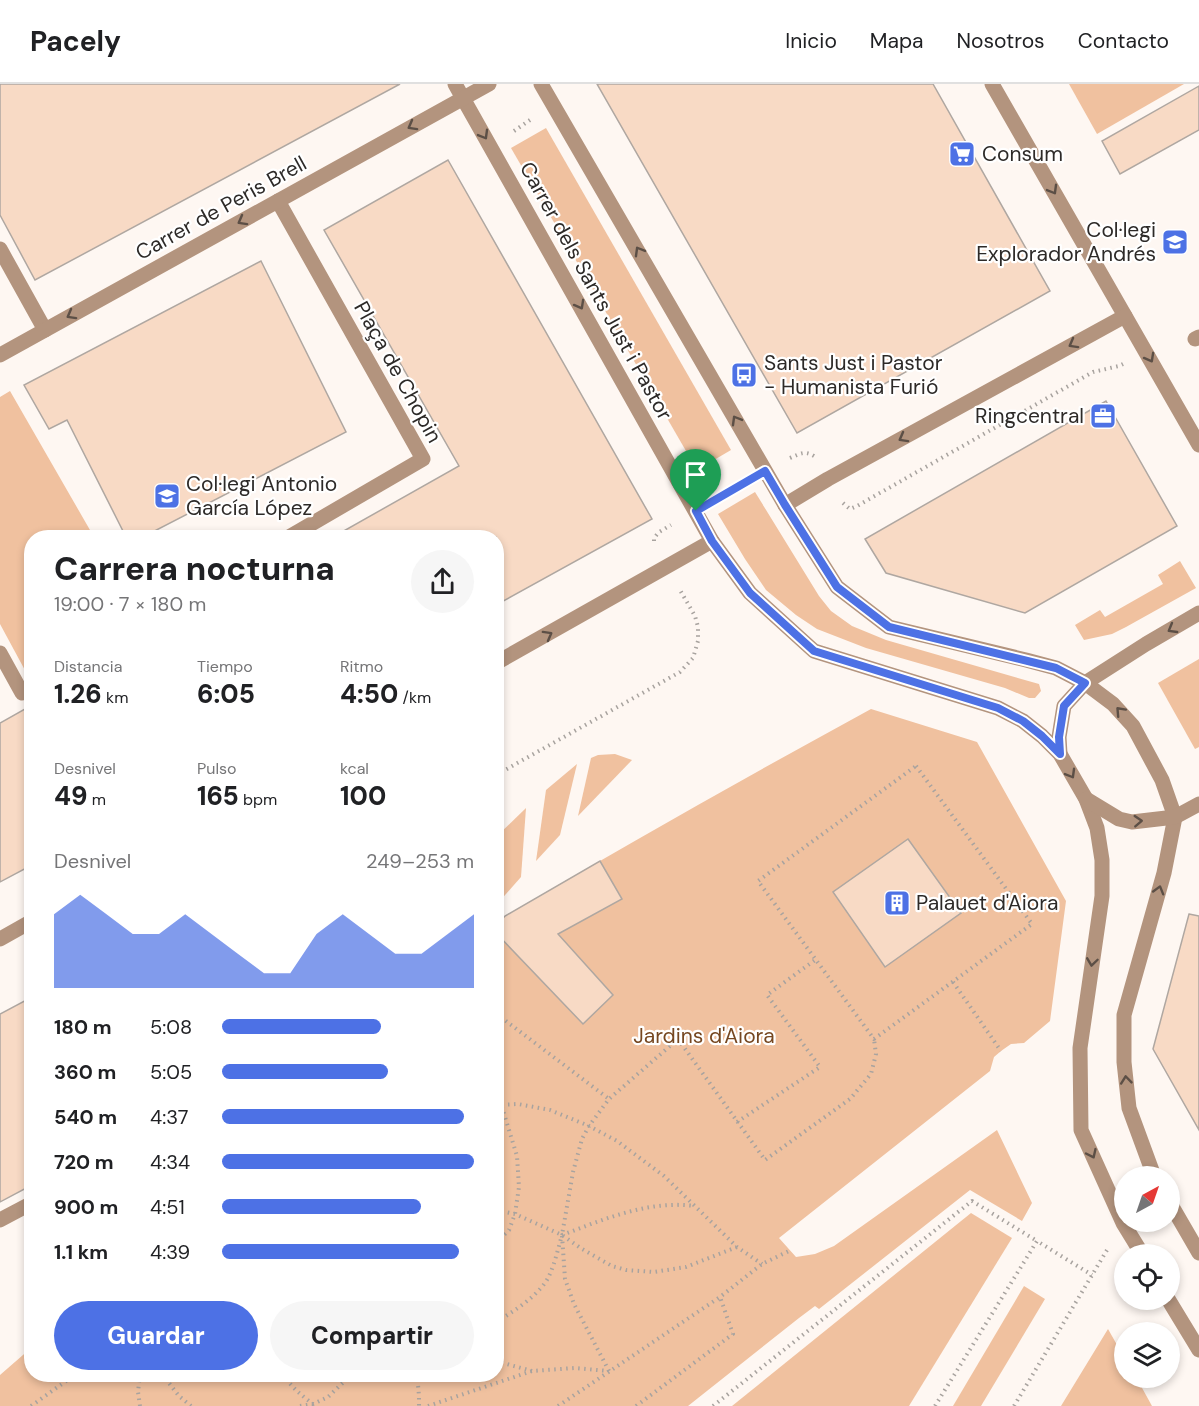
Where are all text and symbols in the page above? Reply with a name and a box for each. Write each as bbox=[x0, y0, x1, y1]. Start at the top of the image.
text: Pacely bbox=[30, 23, 121, 60]
text: Inicio bbox=[785, 27, 837, 55]
text: Mapa bbox=[870, 27, 924, 55]
text: Nosotros bbox=[957, 27, 1045, 55]
text: Contacto bbox=[1078, 27, 1169, 55]
one-way arrow bbox=[408, 119, 418, 131]
one-way arrow bbox=[477, 129, 488, 139]
supermarket icon: Consum bbox=[947, 139, 977, 169]
place label: Consum bbox=[982, 140, 1063, 168]
street label: Carrer de Peris Brell bbox=[131, 149, 311, 267]
street label: Carrer dels Sants Just i Pastor bbox=[513, 157, 679, 425]
one-way arrow bbox=[1045, 183, 1057, 194]
one-way arrow bbox=[237, 214, 248, 225]
place label: Col·legi Explorador Andrés bbox=[976, 216, 1156, 268]
school or university icon: Col·legi Explorador Andrés bbox=[1160, 227, 1190, 257]
one-way arrow bbox=[634, 247, 646, 257]
street label: Plaça de Chopin bbox=[347, 296, 449, 448]
one-way arrow bbox=[572, 299, 584, 309]
one-way arrow bbox=[67, 308, 77, 319]
one-way arrow bbox=[1069, 337, 1080, 348]
place label: Sants Just i Pastor - Humanista Furió bbox=[764, 349, 943, 401]
one-way arrow bbox=[1143, 352, 1154, 363]
bus stop icon: Sants Just i Pastor - Humanista Furió bbox=[729, 360, 759, 390]
office icon: Ringcentral bbox=[1088, 401, 1118, 431]
place label: Ringcentral bbox=[975, 402, 1084, 430]
one-way arrow bbox=[732, 416, 743, 426]
one-way arrow bbox=[899, 431, 909, 442]
pin bbox=[670, 449, 721, 511]
icon: arrive bbox=[679, 458, 712, 491]
place label: Col·legi Antonio García López bbox=[186, 470, 337, 522]
school or university icon: Col·legi Antonio García López bbox=[152, 481, 182, 511]
text: Carrera nocturna bbox=[54, 547, 335, 590]
button: share bbox=[411, 550, 474, 613]
text: 19:00 · 7 × 180 m bbox=[54, 591, 206, 617]
one-way arrow bbox=[1168, 621, 1178, 633]
one-way arrow bbox=[541, 630, 552, 642]
text: Distancia bbox=[54, 656, 122, 677]
text: Tiempo bbox=[197, 656, 253, 677]
text: Ritmo bbox=[340, 656, 383, 677]
text: 1.26 bbox=[54, 677, 102, 711]
text: 6:05 bbox=[197, 677, 255, 711]
text: 4:50 bbox=[340, 677, 398, 711]
text: km bbox=[102, 687, 128, 708]
text: /km bbox=[398, 687, 431, 708]
one-way arrow bbox=[1116, 708, 1127, 719]
text: Desnivel bbox=[54, 758, 116, 779]
text: Pulso bbox=[197, 758, 237, 779]
text: kcal bbox=[340, 758, 369, 779]
one-way arrow bbox=[1064, 768, 1076, 778]
text: 49 bbox=[54, 779, 88, 813]
text: 165 bbox=[197, 779, 239, 813]
text: 100 bbox=[340, 779, 386, 813]
text: m bbox=[88, 789, 106, 810]
text: bpm bbox=[239, 789, 277, 810]
one-way arrow bbox=[1134, 814, 1143, 827]
text: Desnivel bbox=[54, 848, 131, 874]
text: 249–253 m bbox=[366, 848, 474, 874]
one-way arrow bbox=[1152, 885, 1164, 896]
building icon: Palauet d'Aiora bbox=[882, 888, 912, 918]
place label: Palauet d'Aiora bbox=[916, 889, 1059, 917]
one-way arrow bbox=[1087, 958, 1099, 967]
text: 180 m bbox=[54, 1014, 112, 1040]
text: 5:08 bbox=[150, 1014, 192, 1040]
park label: Jardins d'Aiora bbox=[633, 1022, 775, 1050]
text: 360 m bbox=[54, 1059, 116, 1085]
text: 5:05 bbox=[150, 1059, 192, 1085]
one-way arrow bbox=[1120, 1076, 1133, 1085]
text: 540 m bbox=[54, 1104, 117, 1130]
text: 4:37 bbox=[150, 1104, 188, 1130]
one-way arrow bbox=[1084, 1148, 1096, 1159]
text: 720 m bbox=[54, 1149, 114, 1175]
text: 4:34 bbox=[150, 1149, 190, 1175]
north arrow bbox=[1114, 1166, 1180, 1232]
map controls bbox=[1114, 1166, 1180, 1388]
text: 900 m bbox=[54, 1194, 118, 1220]
text: 4:51 bbox=[150, 1194, 185, 1220]
text: 1.1 km bbox=[54, 1239, 108, 1265]
text: 4:39 bbox=[150, 1239, 190, 1265]
button: locate bbox=[1114, 1244, 1180, 1310]
button: Guardar bbox=[54, 1301, 258, 1370]
button: Compartir bbox=[270, 1301, 474, 1370]
button: layers bbox=[1114, 1322, 1180, 1388]

